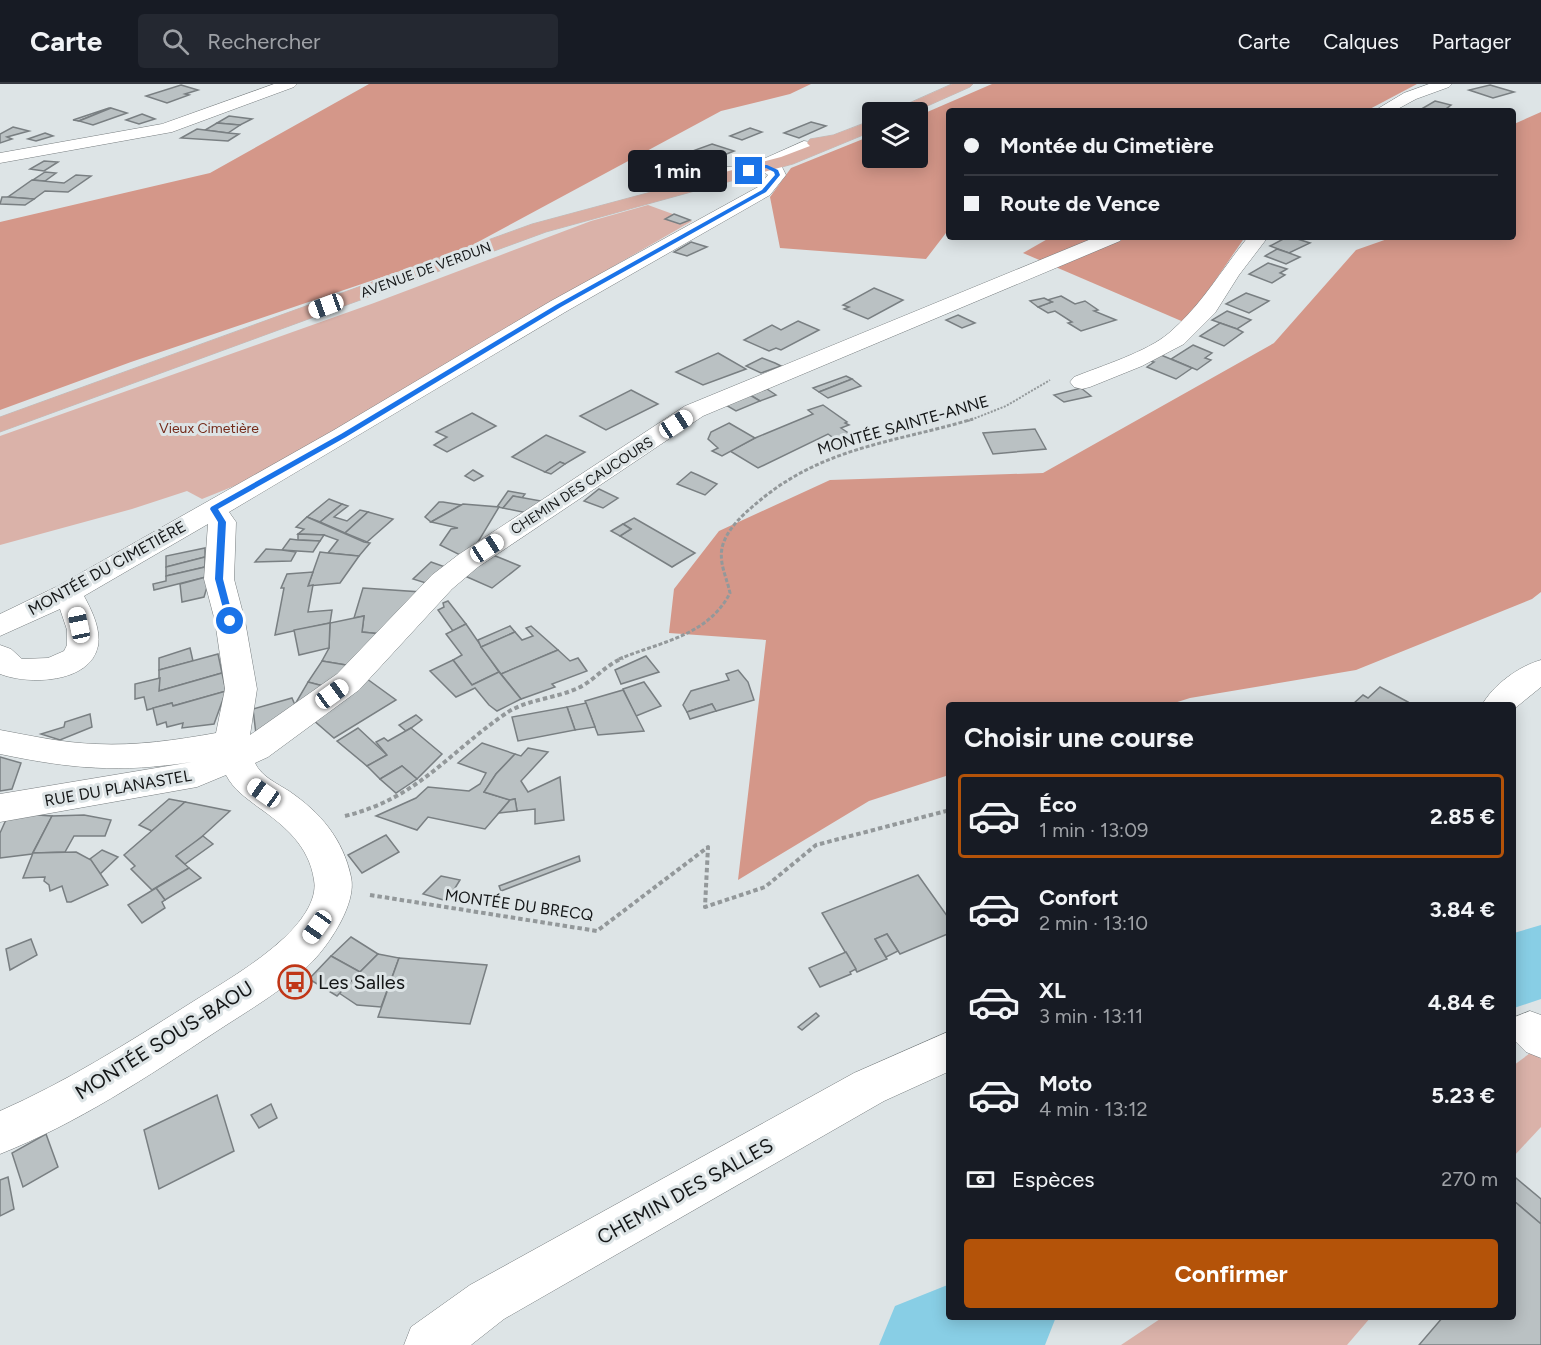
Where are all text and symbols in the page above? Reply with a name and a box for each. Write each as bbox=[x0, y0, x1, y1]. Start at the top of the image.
search box bbox=[138, 14, 558, 68]
text: Carte bbox=[30, 24, 102, 58]
icon: search bbox=[159, 25, 192, 58]
text: Rechercher bbox=[207, 28, 320, 55]
text: Carte bbox=[1238, 29, 1290, 54]
text: Calques bbox=[1323, 29, 1399, 54]
text: Partager bbox=[1432, 29, 1511, 54]
map controls bbox=[862, 102, 928, 168]
button: layers bbox=[862, 102, 928, 168]
text: Montée du Cimetière bbox=[1000, 132, 1214, 159]
callout: 1 min bbox=[629, 150, 728, 192]
route end bbox=[735, 157, 762, 184]
text: 1 min bbox=[654, 159, 701, 183]
text: Route de Vence bbox=[1000, 190, 1160, 217]
street label: AVENUE DE VERDUN bbox=[358, 238, 494, 302]
car bbox=[306, 291, 346, 321]
street label: MONTÉE SAINTE-ANNE bbox=[815, 391, 991, 459]
car bbox=[656, 407, 696, 441]
park label: Vieux Cimetière bbox=[159, 420, 259, 437]
street label: CHEMIN DES CAUCOURS bbox=[508, 434, 656, 538]
street label: MONTÉE DU CIMETIÈRE bbox=[25, 517, 189, 619]
car bbox=[467, 531, 507, 565]
car bbox=[66, 606, 92, 644]
route start bbox=[216, 607, 243, 634]
car bbox=[312, 676, 352, 712]
text: Choisir une course bbox=[964, 721, 1194, 754]
street label: RUE DU PLANASTEL bbox=[43, 766, 194, 810]
car bbox=[244, 775, 284, 811]
icon: car bbox=[967, 789, 1021, 843]
text: Éco bbox=[1039, 791, 1077, 818]
text: 2.85 € bbox=[1430, 803, 1495, 830]
text: 1 min · 13:09 bbox=[1039, 818, 1148, 842]
icon: car bbox=[967, 882, 1021, 936]
text: Confort bbox=[1039, 884, 1119, 911]
street label: MONTÉE DU BRECQ bbox=[444, 885, 594, 925]
text: 3.84 € bbox=[1429, 896, 1495, 923]
car bbox=[299, 907, 335, 947]
text: 2 min · 13:10 bbox=[1039, 911, 1148, 935]
bus stop icon: Les Salles bbox=[277, 964, 313, 1000]
place label: Les Salles bbox=[318, 970, 405, 994]
street label: MONTÉE SOUS-BAOU bbox=[71, 975, 257, 1105]
icon: car bbox=[967, 975, 1021, 1029]
text: XL bbox=[1039, 977, 1066, 1004]
text: 4.84 € bbox=[1428, 989, 1495, 1016]
text: 3 min · 13:11 bbox=[1039, 1004, 1143, 1028]
icon: car bbox=[967, 1068, 1021, 1122]
text: Moto bbox=[1039, 1070, 1092, 1097]
text: 5.23 € bbox=[1431, 1082, 1495, 1109]
text: 4 min · 13:12 bbox=[1039, 1097, 1148, 1121]
street label: CHEMIN DES SALLES bbox=[593, 1133, 777, 1249]
icon: cash bbox=[964, 1163, 997, 1196]
text: Espèces bbox=[1012, 1166, 1094, 1193]
text: 270 m bbox=[1441, 1167, 1498, 1191]
button: Confirmer bbox=[964, 1239, 1498, 1308]

